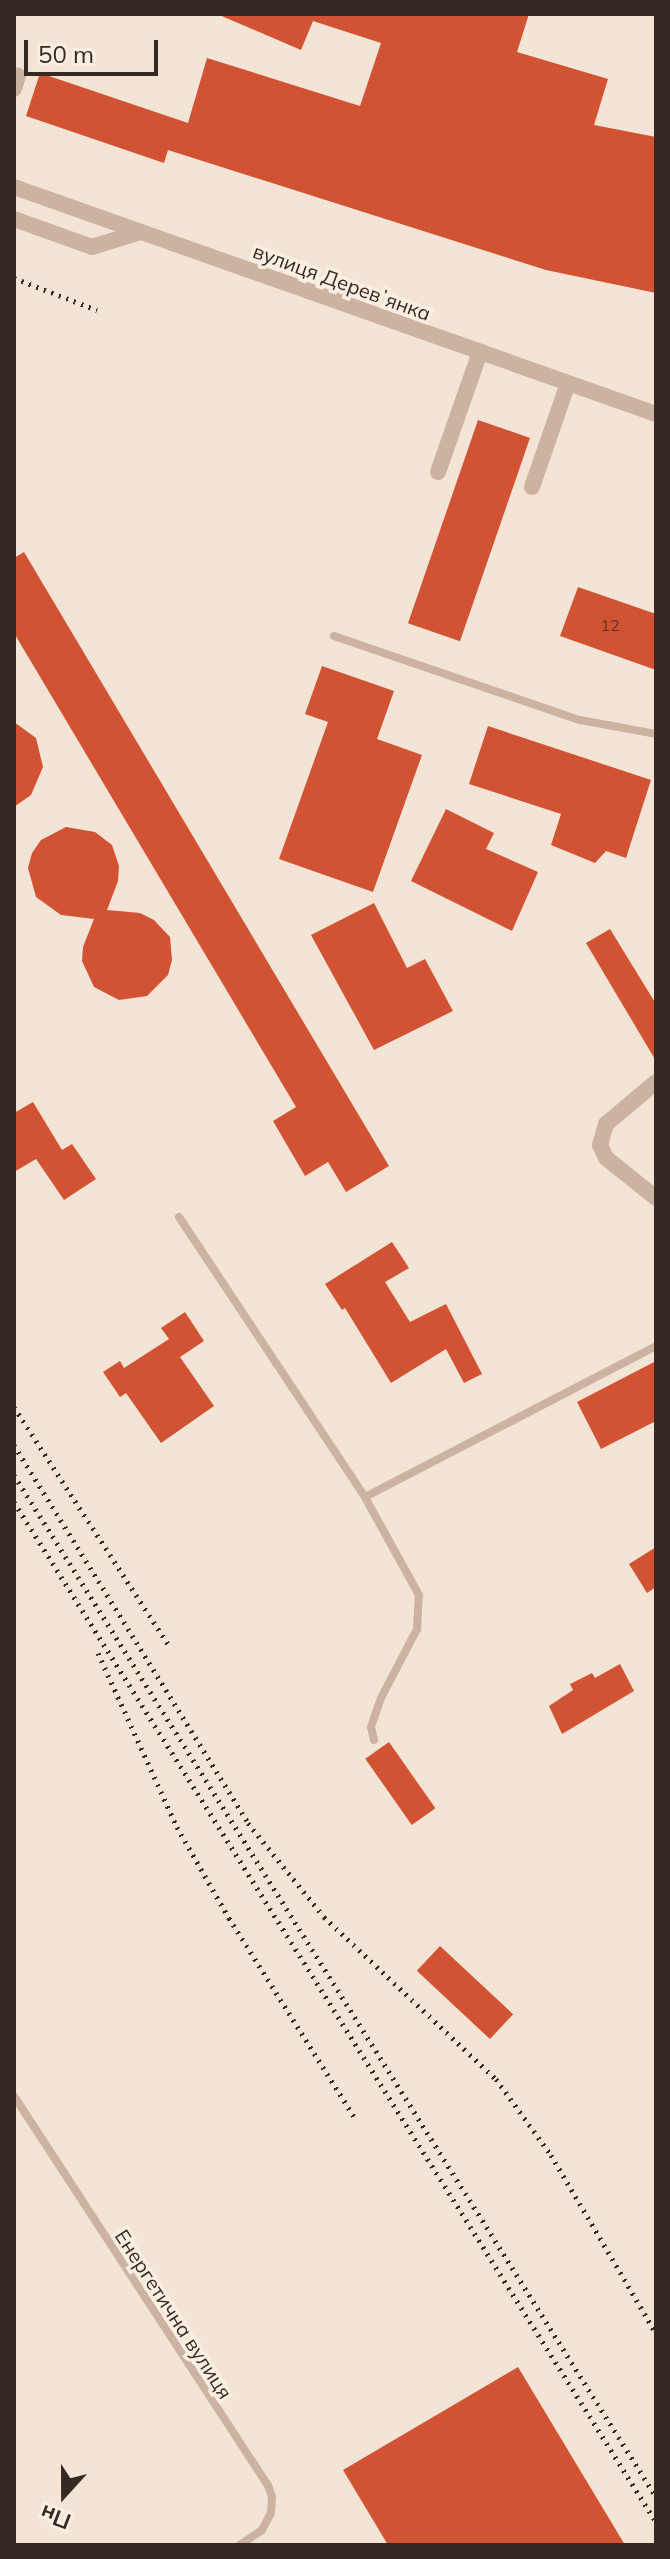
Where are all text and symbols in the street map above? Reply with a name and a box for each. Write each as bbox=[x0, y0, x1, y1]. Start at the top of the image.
scale bar bbox=[28, 24, 162, 74]
text: 50 m bbox=[38, 39, 94, 69]
street label: вулиця Деревʼянка bbox=[250, 239, 434, 325]
house number: 12 bbox=[600, 615, 620, 635]
street label: Енергетична вулиця bbox=[110, 2225, 238, 2403]
north arrow bbox=[24, 2455, 104, 2535]
text: Пн bbox=[36, 2499, 75, 2536]

